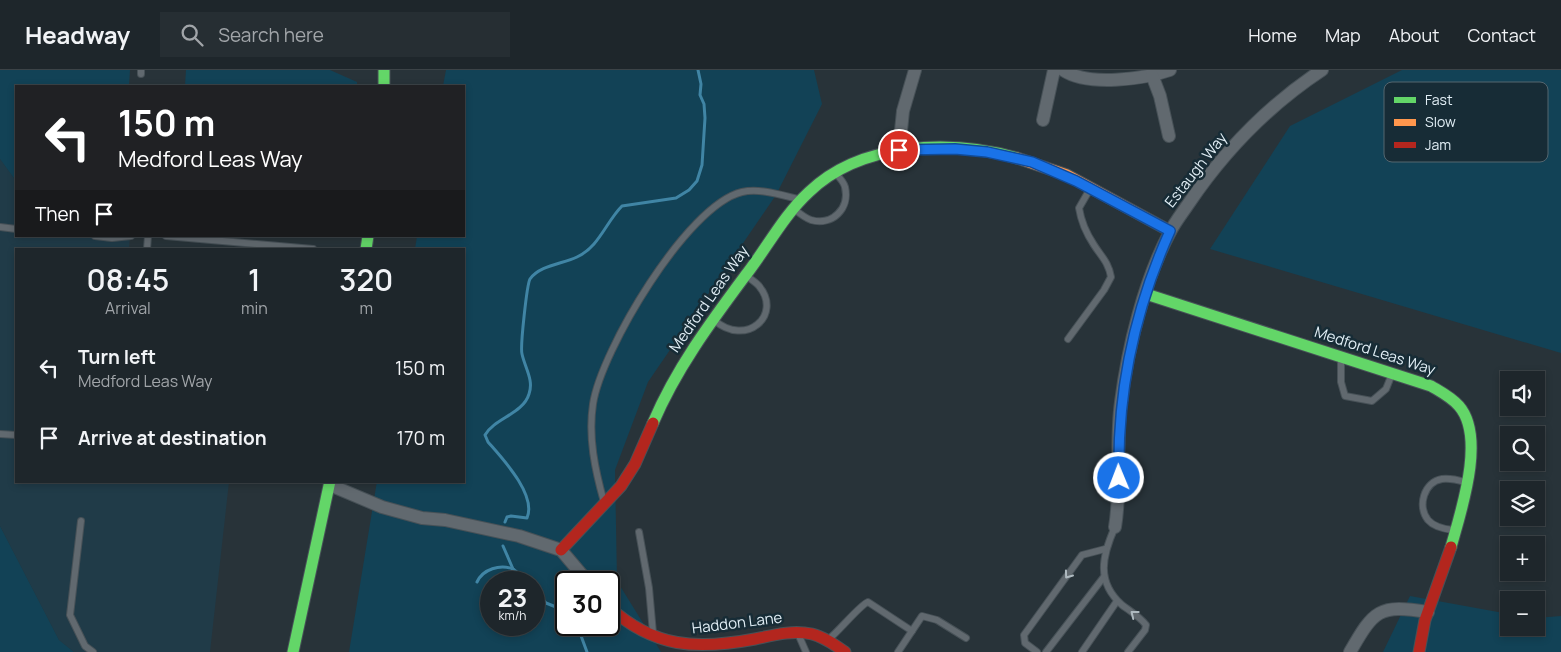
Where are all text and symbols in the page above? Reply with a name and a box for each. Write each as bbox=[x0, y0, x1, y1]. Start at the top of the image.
search box bbox=[160, 12, 510, 57]
text: Headway bbox=[25, 18, 130, 51]
icon: search bbox=[178, 21, 206, 49]
text: Search here bbox=[218, 22, 324, 48]
text: Home bbox=[1248, 23, 1297, 47]
text: Map bbox=[1325, 23, 1361, 47]
text: About bbox=[1389, 23, 1439, 47]
text: Contact bbox=[1467, 23, 1536, 47]
legend bbox=[1384, 82, 1548, 162]
text: Fast bbox=[1425, 90, 1453, 109]
text: 150 m bbox=[118, 99, 215, 147]
icon: left bbox=[35, 105, 100, 170]
text: Slow bbox=[1425, 112, 1456, 131]
street label: Estaugh Way bbox=[1160, 128, 1232, 211]
pin bbox=[878, 129, 920, 171]
text: Jam bbox=[1425, 135, 1451, 154]
icon: arrive bbox=[885, 136, 913, 164]
text: Medford Leas Way bbox=[118, 144, 303, 174]
icon: arrive bbox=[90, 200, 118, 228]
text: Then bbox=[35, 201, 80, 227]
street label: Medford Leas Way bbox=[664, 241, 753, 356]
text: 08:45 bbox=[87, 259, 169, 300]
text: 1 bbox=[248, 259, 261, 300]
text: 320 bbox=[339, 259, 393, 300]
text: Arrival bbox=[105, 297, 151, 319]
text: min bbox=[241, 297, 268, 319]
text: m bbox=[360, 297, 373, 319]
street label: Medford Leas Way bbox=[1312, 321, 1438, 380]
text: Turn left bbox=[78, 344, 156, 370]
icon: left bbox=[35, 354, 63, 382]
text: 150 m bbox=[395, 355, 445, 381]
text: Medford Leas Way bbox=[78, 370, 212, 392]
map controls bbox=[1500, 371, 1545, 636]
button: sound bbox=[1500, 371, 1545, 416]
icon: arrive bbox=[35, 424, 63, 452]
text: Arrive at destination bbox=[78, 425, 267, 451]
text: 170 m bbox=[397, 425, 445, 451]
button: search bbox=[1500, 426, 1545, 471]
position arrow bbox=[1092, 451, 1144, 503]
button: layers bbox=[1500, 481, 1545, 526]
button: + bbox=[1500, 536, 1545, 581]
one-way arrow bbox=[1065, 569, 1073, 578]
speed limit sign: 30 bbox=[555, 571, 620, 636]
text: 23 bbox=[498, 580, 527, 615]
button: − bbox=[1500, 591, 1545, 636]
text: km/h bbox=[499, 607, 526, 624]
street label: Haddon Lane bbox=[691, 607, 783, 638]
one-way arrow bbox=[1131, 612, 1140, 620]

